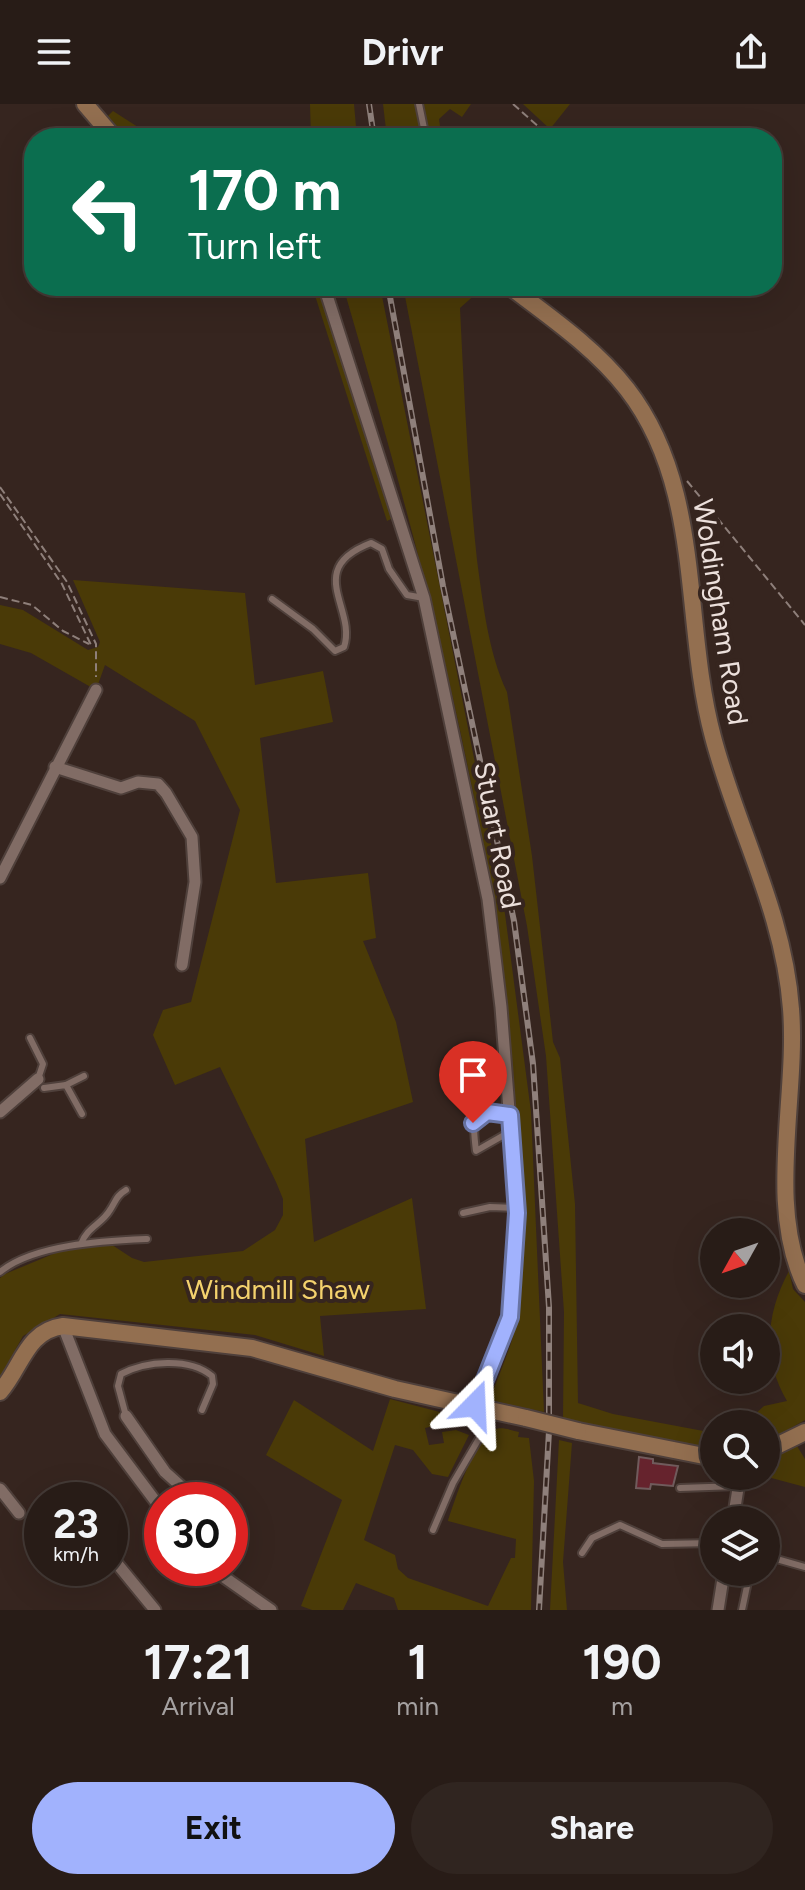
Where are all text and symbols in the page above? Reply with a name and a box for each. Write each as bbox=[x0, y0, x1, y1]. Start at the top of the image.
icon: menu bbox=[32, 30, 76, 74]
icon: share bbox=[729, 30, 773, 74]
text: Drivr bbox=[362, 31, 443, 74]
text: 170 m bbox=[188, 157, 341, 224]
icon: left bbox=[56, 160, 160, 264]
text: Turn left bbox=[188, 225, 322, 268]
street label: Woldingham Road bbox=[686, 497, 756, 727]
street label: Stuart Road bbox=[467, 759, 529, 911]
pin bbox=[439, 1041, 507, 1123]
icon: arrive bbox=[451, 1053, 495, 1097]
north arrow bbox=[700, 1218, 780, 1298]
map controls bbox=[700, 1218, 780, 1586]
park label: Windmill Shaw bbox=[186, 1272, 370, 1306]
button: sound bbox=[700, 1314, 780, 1394]
position arrow bbox=[433, 1363, 517, 1447]
button: search bbox=[700, 1410, 780, 1490]
speed limit sign: 30 bbox=[144, 1482, 248, 1586]
text: 23 bbox=[53, 1500, 99, 1548]
button: layers bbox=[700, 1506, 780, 1586]
text: km/h bbox=[53, 1542, 99, 1566]
text: 17:21 bbox=[143, 1633, 253, 1691]
text: 1 bbox=[407, 1633, 428, 1691]
text: 190 bbox=[582, 1633, 662, 1691]
text: Arrival bbox=[161, 1690, 235, 1722]
text: min bbox=[396, 1690, 439, 1722]
text: m bbox=[611, 1690, 633, 1722]
button: Exit bbox=[32, 1782, 395, 1874]
button: Share bbox=[411, 1782, 773, 1874]

